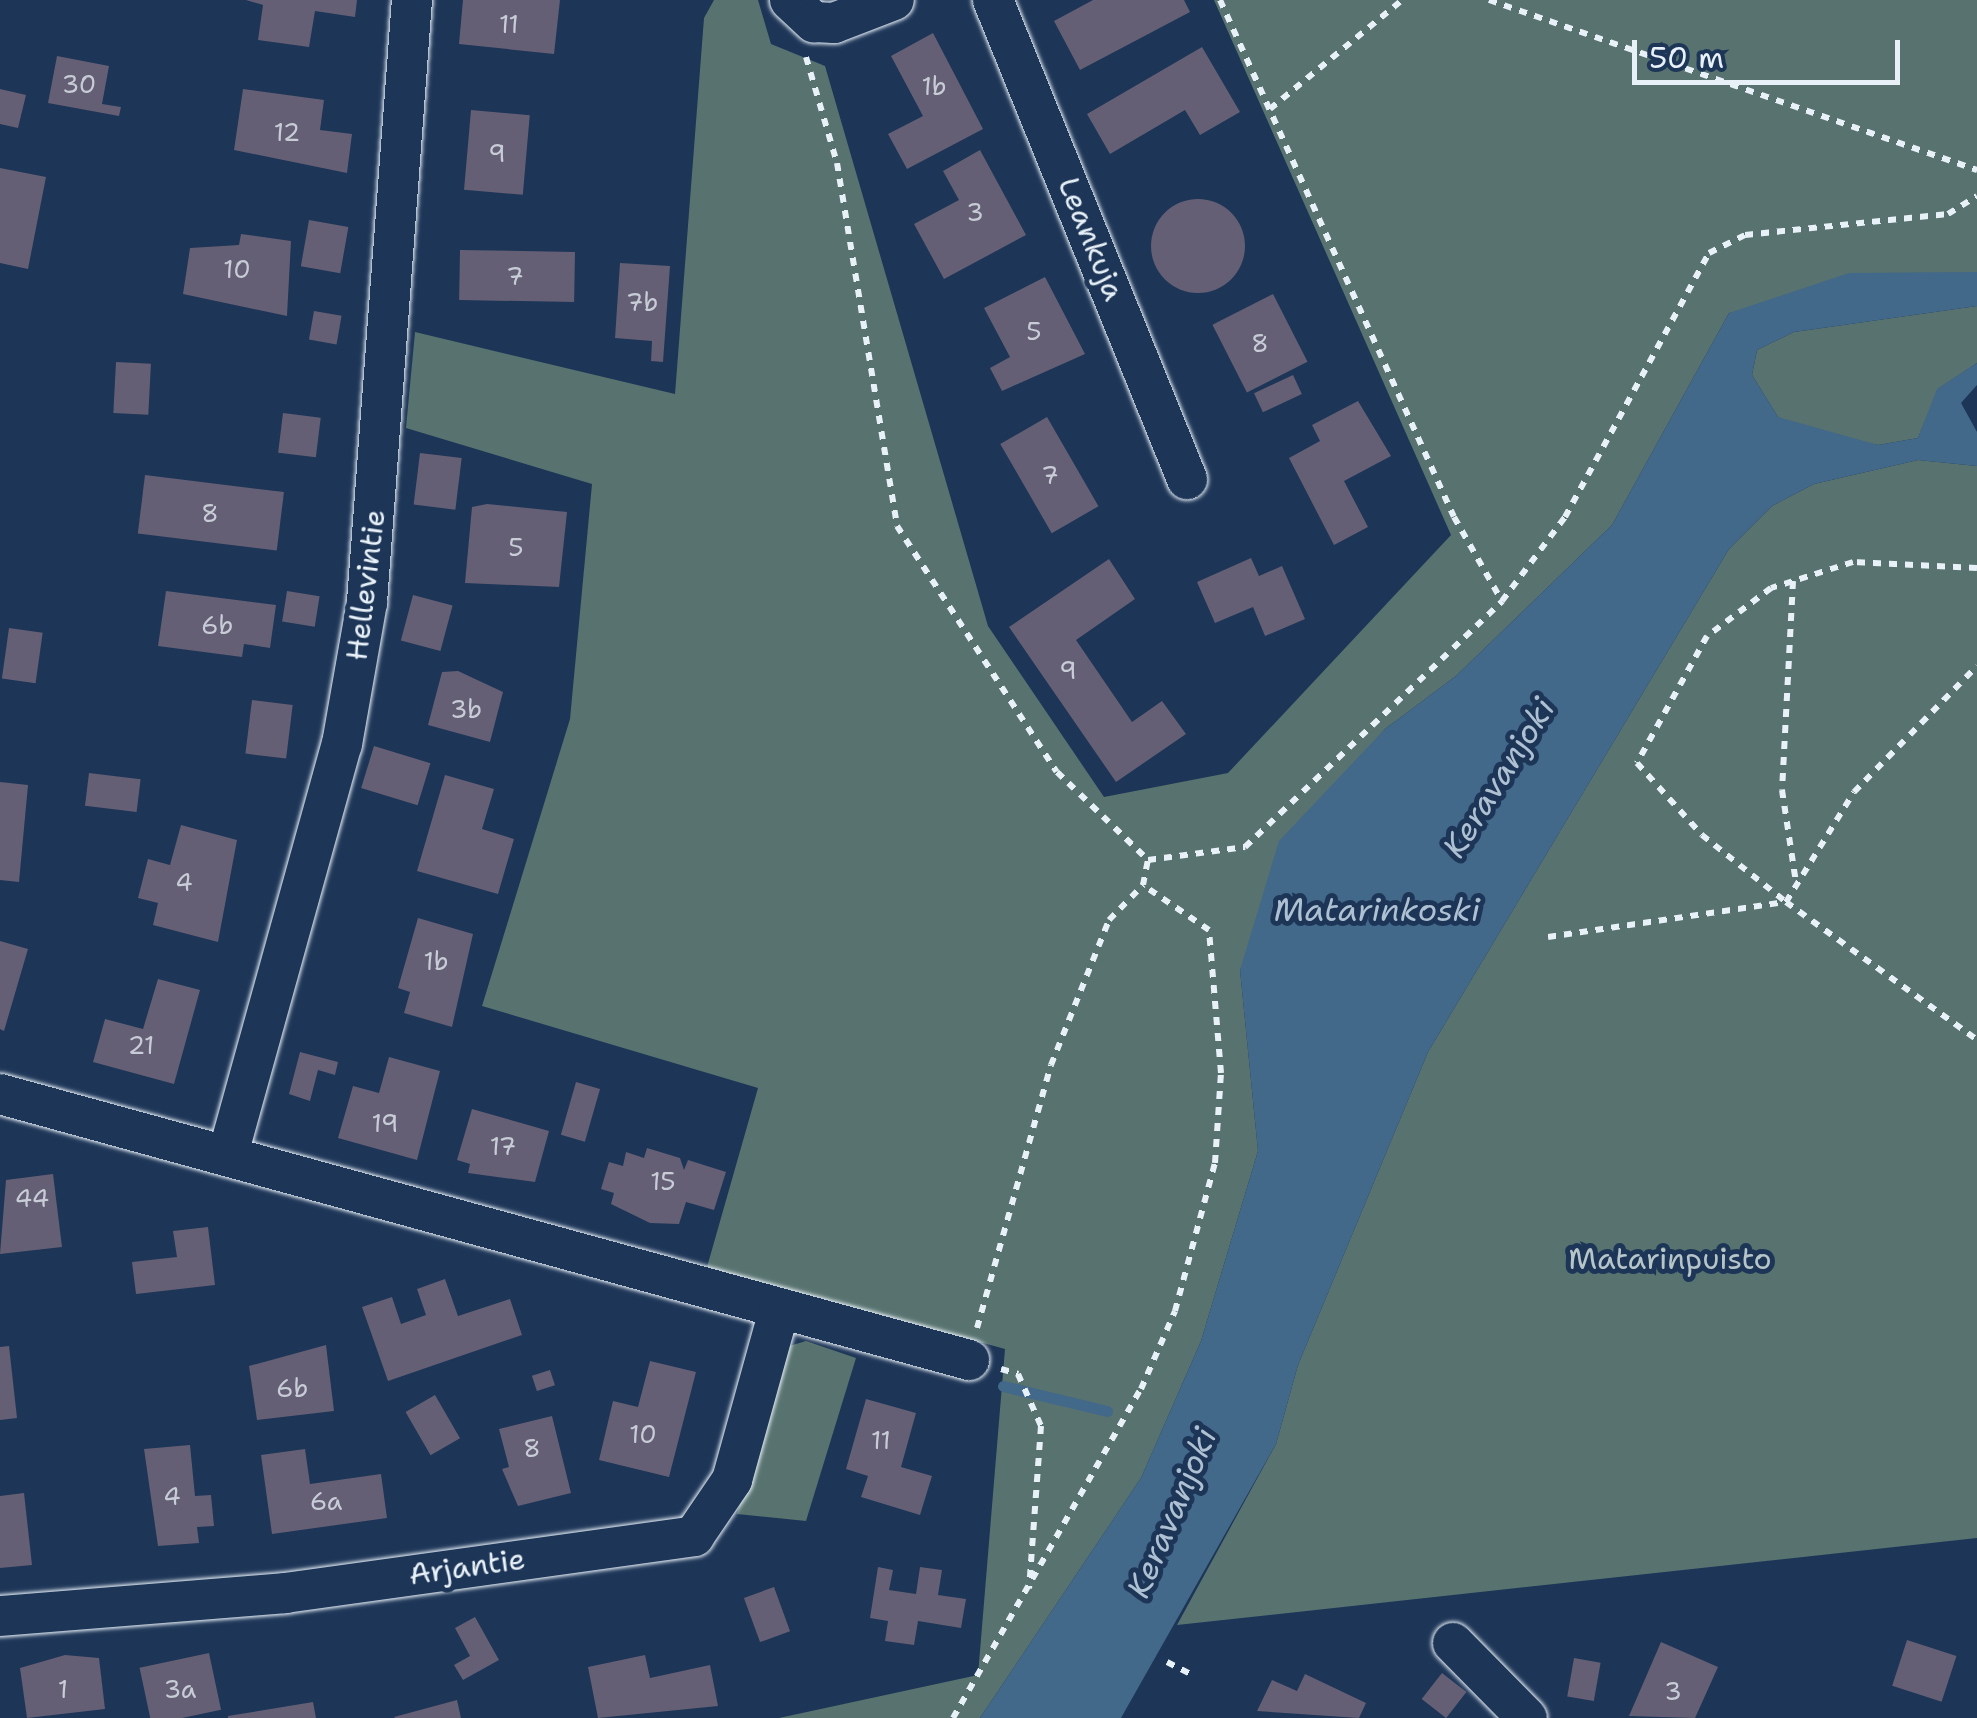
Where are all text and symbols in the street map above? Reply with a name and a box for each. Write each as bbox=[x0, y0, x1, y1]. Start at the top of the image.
house number: 11 bbox=[499, 9, 519, 39]
scale bar bbox=[1637, 20, 1904, 82]
text: 50 m bbox=[1649, 37, 1724, 78]
house number: 30 bbox=[62, 69, 96, 99]
house number: 1b bbox=[922, 71, 946, 101]
house number: 12 bbox=[274, 117, 300, 147]
house number: 9 bbox=[488, 138, 506, 168]
street label: Leankuja bbox=[1050, 172, 1132, 306]
house number: 3 bbox=[966, 197, 984, 227]
house number: 10 bbox=[223, 254, 251, 284]
house number: 7 bbox=[506, 261, 524, 291]
house number: 7b bbox=[626, 287, 658, 317]
house number: 5 bbox=[1026, 316, 1042, 346]
house number: 8 bbox=[1251, 328, 1269, 358]
house number: 7 bbox=[1041, 460, 1059, 490]
house number: 8 bbox=[201, 498, 219, 528]
street label: Hellevintie bbox=[339, 507, 393, 663]
house number: 5 bbox=[508, 532, 524, 562]
house number: 6b bbox=[201, 610, 233, 640]
house number: 9 bbox=[1059, 655, 1077, 685]
water label: Keravanjoki bbox=[1435, 691, 1563, 865]
house number: 3b bbox=[450, 694, 482, 724]
house number: 4 bbox=[175, 867, 193, 897]
water label: Matarinkoski bbox=[1274, 891, 1480, 929]
house number: 1b bbox=[424, 946, 448, 976]
house number: 21 bbox=[128, 1030, 154, 1060]
house number: 19 bbox=[372, 1108, 398, 1138]
house number: 17 bbox=[490, 1131, 516, 1161]
house number: 15 bbox=[650, 1166, 676, 1196]
house number: 44 bbox=[15, 1183, 49, 1213]
park label: Matarinpuisto bbox=[1568, 1241, 1772, 1277]
house number: 6b bbox=[276, 1373, 308, 1403]
house number: 10 bbox=[629, 1419, 657, 1449]
water label: Keravanjoki bbox=[1119, 1422, 1225, 1604]
house number: 11 bbox=[871, 1425, 891, 1455]
house number: 8 bbox=[523, 1433, 541, 1463]
house number: 4 bbox=[163, 1481, 181, 1511]
house number: 6a bbox=[310, 1486, 342, 1516]
street label: Arjantie bbox=[407, 1541, 527, 1593]
house number: 1 bbox=[58, 1674, 68, 1704]
house number: 3a bbox=[164, 1674, 196, 1704]
house number: 3 bbox=[1664, 1676, 1682, 1706]

